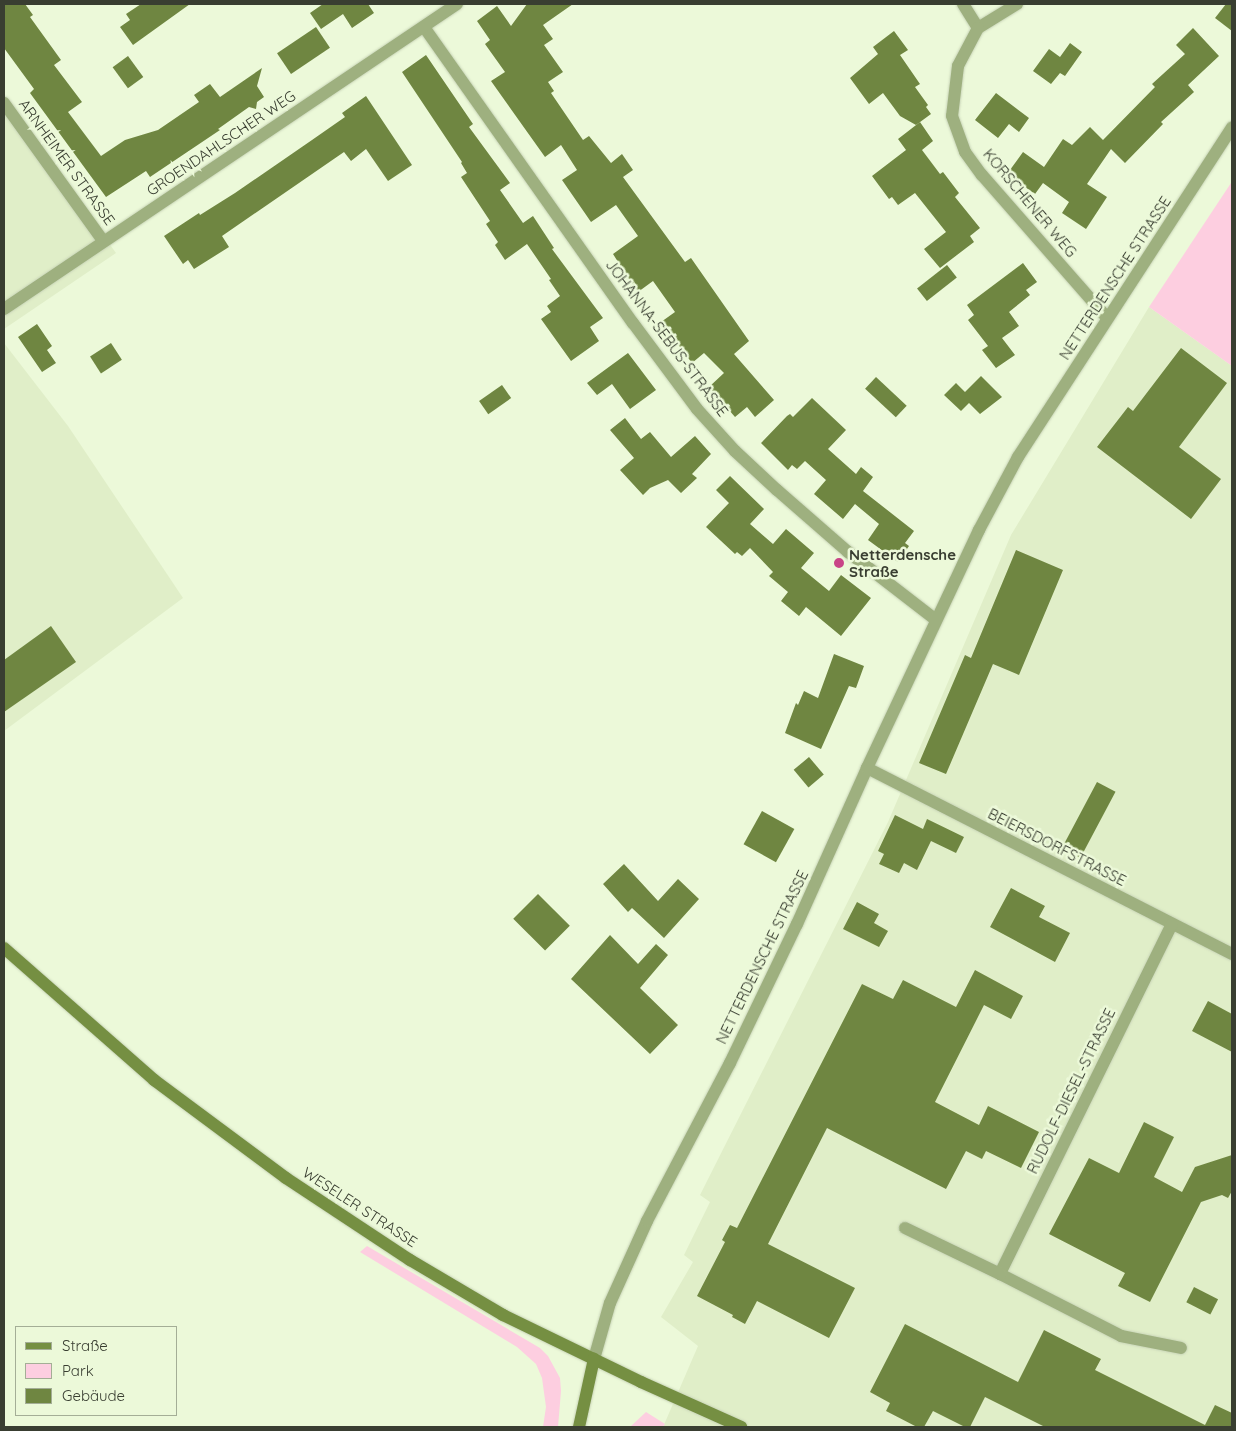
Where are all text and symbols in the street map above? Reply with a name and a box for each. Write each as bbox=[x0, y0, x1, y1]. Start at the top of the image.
street label: GROENDAHLSCHER WEG bbox=[143, 86, 299, 200]
street label: ARNHEIMER STRASSE bbox=[15, 95, 119, 229]
street label: KORSCHENER WEG bbox=[979, 145, 1081, 261]
street label: NETTERDENSCHE STRASSE bbox=[1055, 193, 1175, 363]
street label: JOHANNA-SEBUS-STRASSE bbox=[602, 256, 732, 420]
place label: Netterdensche Straße bbox=[849, 545, 956, 580]
marker: Netterdensche Straße bbox=[833, 557, 845, 569]
street label: BEIERSDORFSTRASSE bbox=[985, 804, 1129, 890]
street label: NETTERDENSCHE STRASSE bbox=[712, 867, 812, 1047]
street label: RUDOLF-DIESEL-STRASSE bbox=[1023, 1005, 1119, 1177]
street label: WESELER STRASSE bbox=[299, 1163, 421, 1251]
legend bbox=[15, 1326, 178, 1416]
text: Straße bbox=[62, 1336, 108, 1355]
text: Park bbox=[62, 1361, 94, 1380]
text: Gebäude bbox=[62, 1386, 125, 1405]

